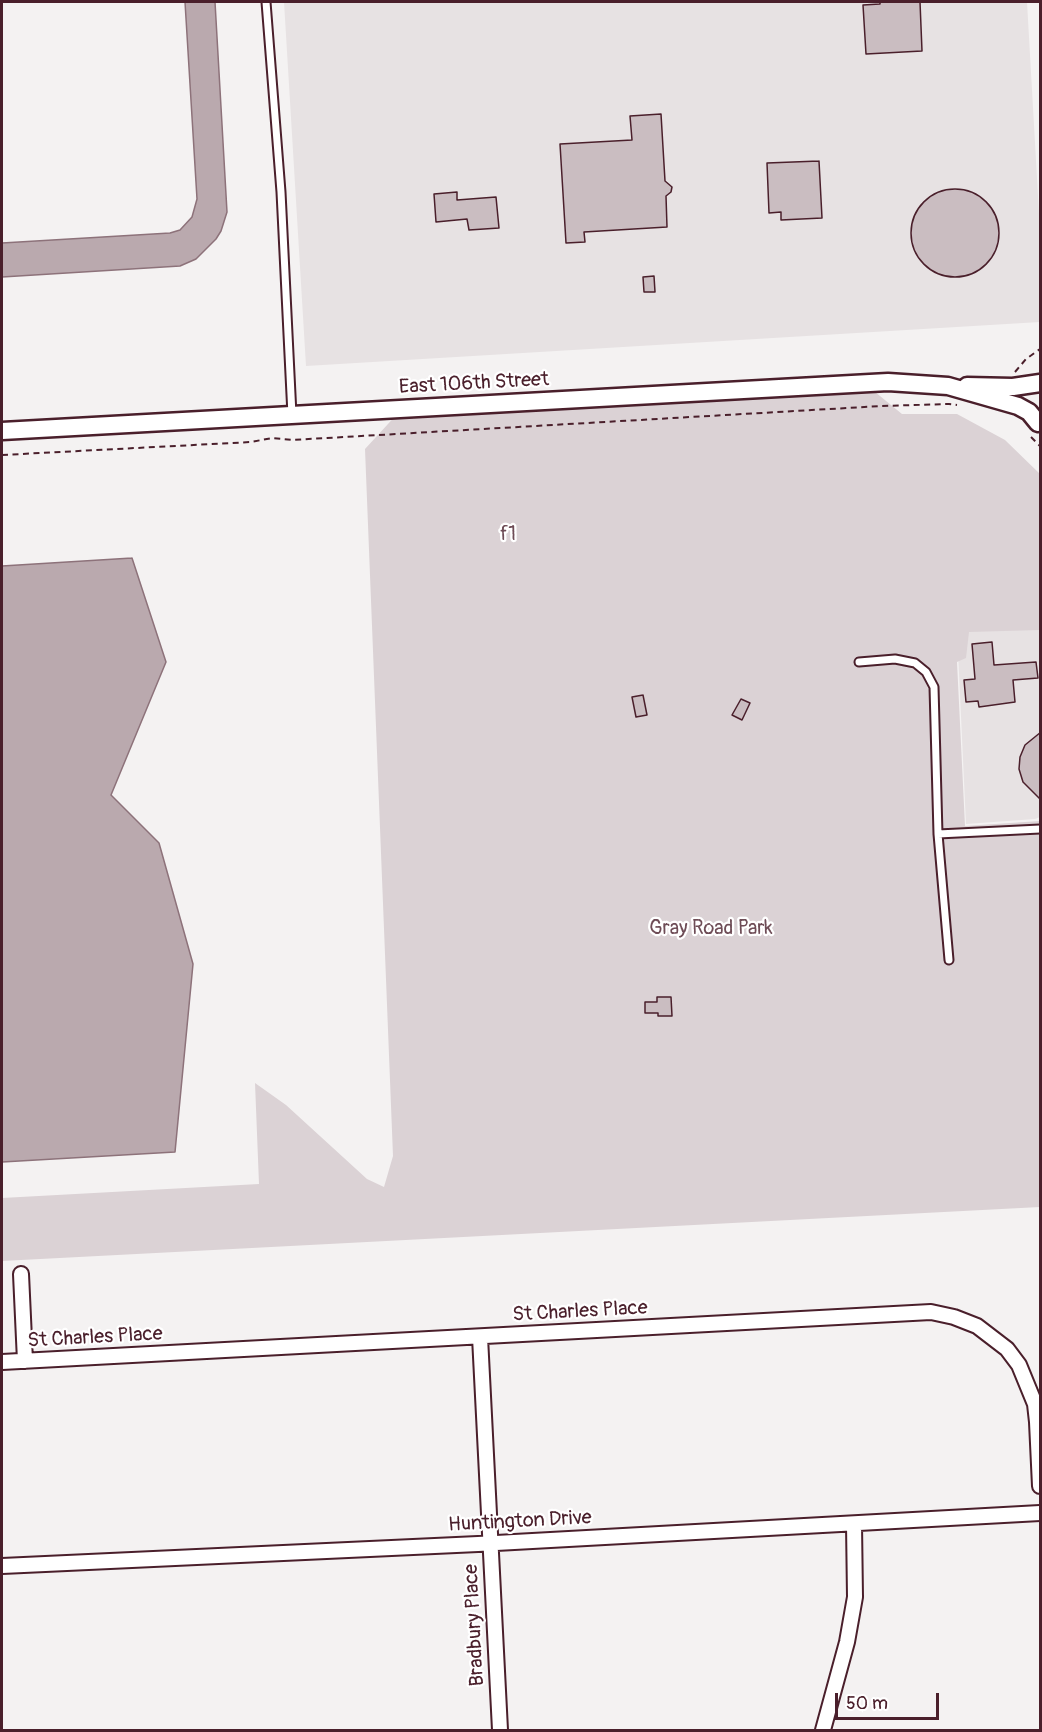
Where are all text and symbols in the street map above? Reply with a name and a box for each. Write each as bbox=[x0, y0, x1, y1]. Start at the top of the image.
street label: East 106th Street bbox=[398, 368, 550, 400]
park label: f1 bbox=[500, 523, 516, 547]
park label: Gray Road Park bbox=[649, 917, 773, 941]
street label: St Charles Place bbox=[512, 1296, 648, 1328]
street label: St Charles Place bbox=[27, 1322, 163, 1354]
street label: Huntington Drive bbox=[448, 1506, 592, 1538]
street label: Bradbury Place bbox=[460, 1563, 490, 1687]
scale bar bbox=[838, 1681, 942, 1719]
text: 50 m bbox=[846, 1692, 888, 1715]

